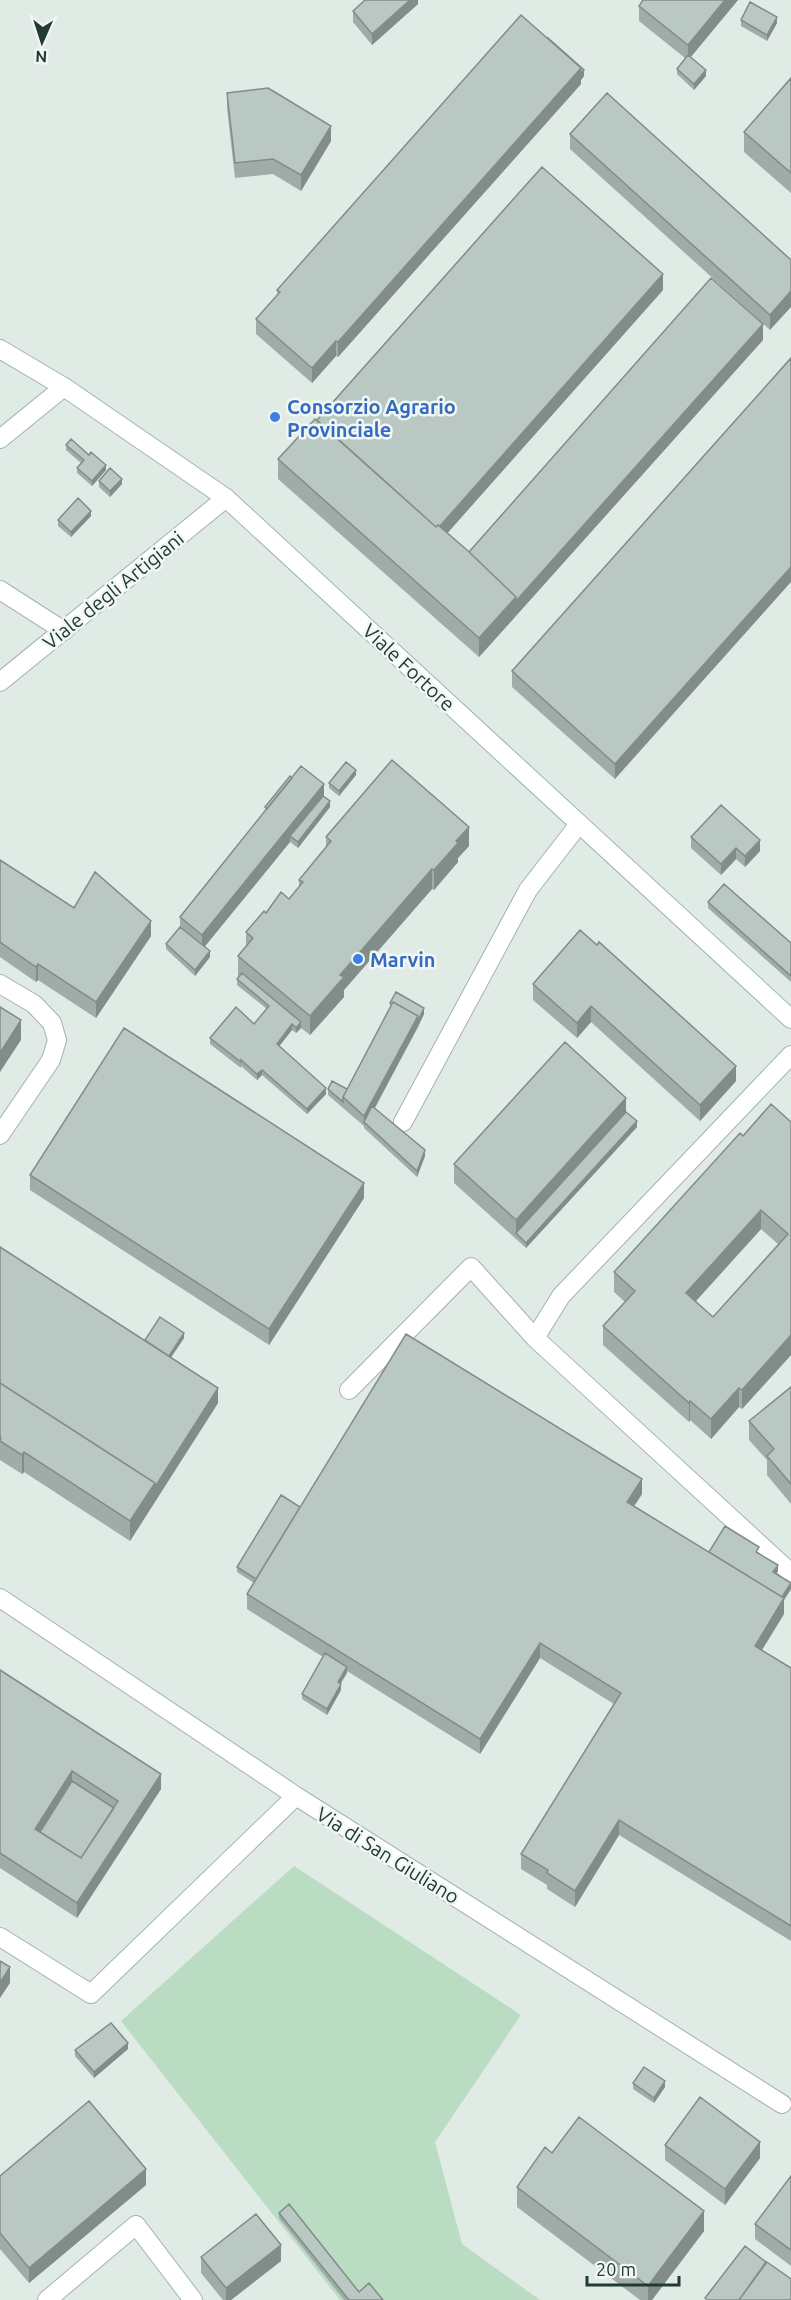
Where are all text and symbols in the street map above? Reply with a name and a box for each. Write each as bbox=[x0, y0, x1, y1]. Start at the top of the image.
north arrow bbox=[12, 12, 72, 72]
text: N bbox=[35, 48, 48, 66]
place label: Consorzio Agrario Provinciale bbox=[287, 395, 456, 441]
marker: Consorzio Agrario Provinciale bbox=[268, 410, 282, 424]
street label: Viale degli Artigiani bbox=[38, 526, 188, 654]
street label: Viale Fortore bbox=[358, 619, 460, 715]
place label: Marvin bbox=[370, 948, 435, 971]
marker: Marvin bbox=[351, 952, 365, 966]
street label: Via di San Giuliano bbox=[312, 1802, 464, 1908]
scale bar bbox=[587, 2249, 678, 2287]
text: 20 m bbox=[596, 2259, 636, 2279]

